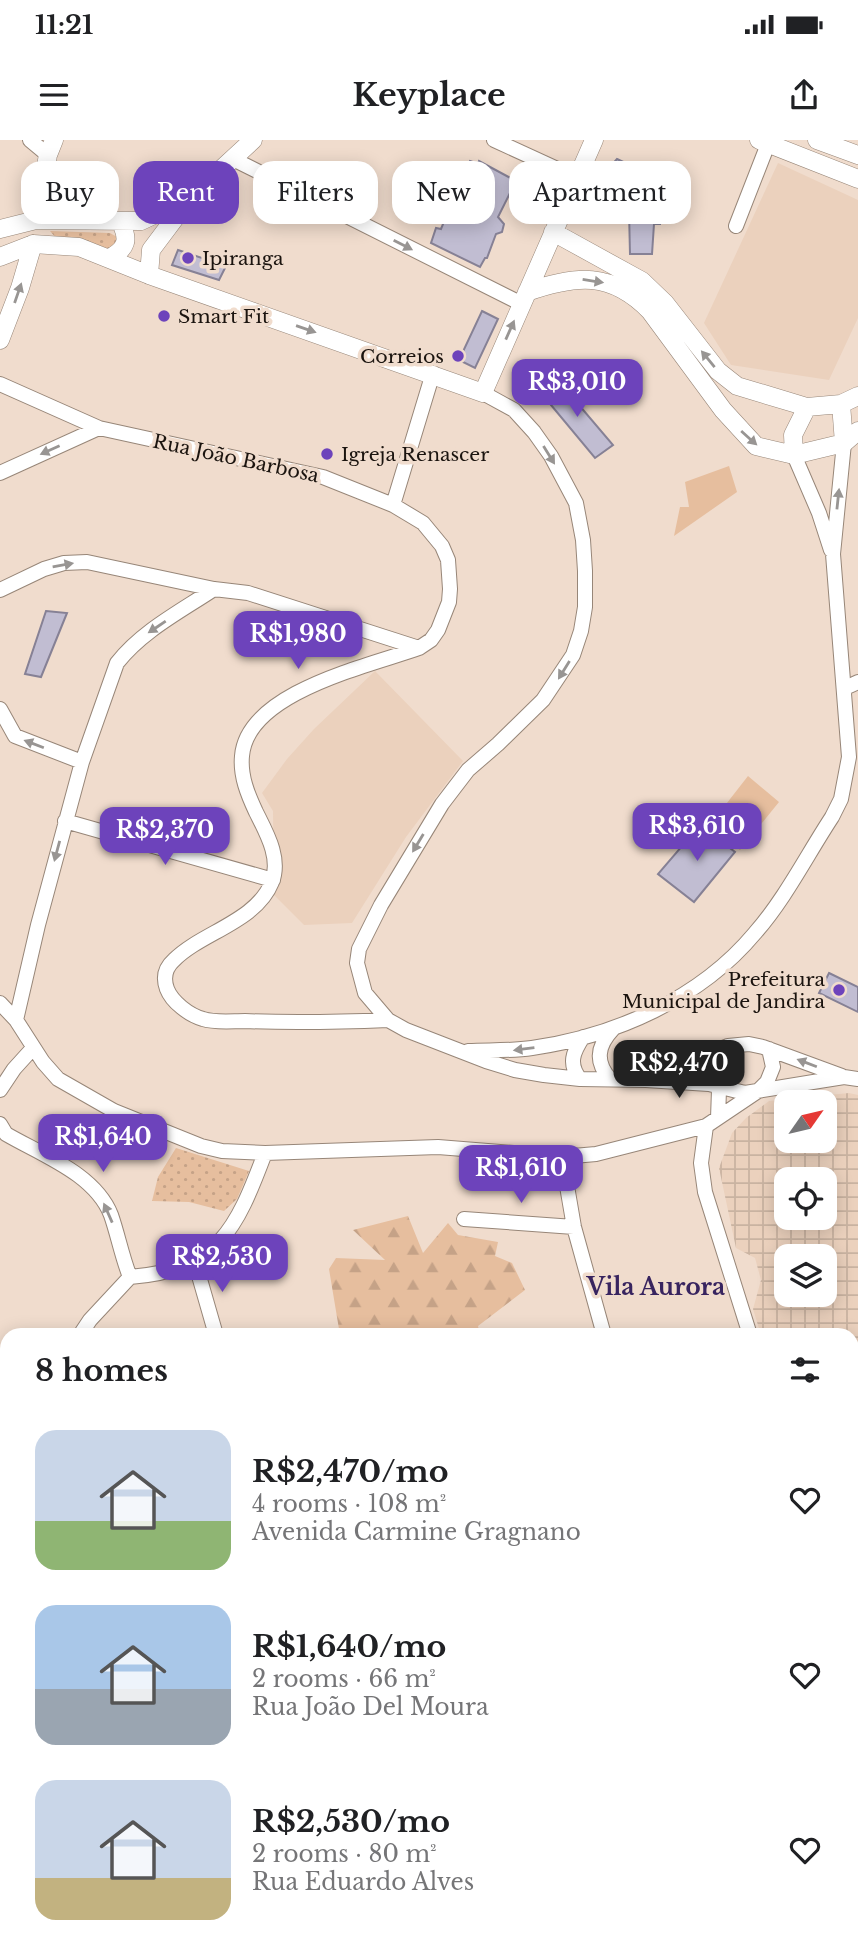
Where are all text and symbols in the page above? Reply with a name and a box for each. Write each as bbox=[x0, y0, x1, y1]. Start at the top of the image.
text: 11:21 bbox=[35, 9, 93, 41]
text: Keyplace bbox=[352, 75, 506, 115]
icon: menu bbox=[35, 76, 73, 114]
icon: share bbox=[785, 76, 823, 114]
chip: Buy bbox=[21, 161, 119, 224]
chip: Rent bbox=[133, 161, 239, 224]
chip: Filters bbox=[253, 161, 378, 224]
chip: New bbox=[392, 161, 495, 224]
chip: Apartment bbox=[509, 161, 691, 224]
one-way arrow bbox=[393, 240, 413, 251]
place label: Ipiranga bbox=[202, 247, 284, 270]
marker: Ipiranga bbox=[180, 250, 196, 266]
one-way arrow bbox=[582, 276, 604, 287]
one-way arrow bbox=[13, 282, 24, 303]
place label: Smart Fit bbox=[178, 305, 270, 328]
marker: Smart Fit bbox=[156, 308, 172, 324]
one-way arrow bbox=[504, 320, 516, 340]
one-way arrow bbox=[295, 324, 316, 335]
place label: Correios bbox=[360, 345, 444, 368]
marker: Correios bbox=[450, 348, 466, 364]
one-way arrow bbox=[701, 350, 716, 367]
pin: R$3,010 bbox=[512, 359, 642, 419]
text: R$3,010 bbox=[528, 368, 626, 396]
street label: Rua João Barbosa bbox=[151, 430, 322, 487]
one-way arrow bbox=[741, 430, 758, 445]
place label: Igreja Renascer bbox=[341, 443, 489, 466]
one-way arrow bbox=[39, 445, 60, 456]
one-way arrow bbox=[543, 445, 556, 464]
marker: Igreja Renascer bbox=[319, 446, 335, 462]
one-way arrow bbox=[833, 488, 844, 510]
one-way arrow bbox=[52, 559, 74, 570]
pin: R$1,980 bbox=[233, 612, 363, 671]
one-way arrow bbox=[148, 620, 166, 634]
text: R$1,980 bbox=[249, 620, 347, 648]
one-way arrow bbox=[557, 661, 570, 680]
one-way arrow bbox=[23, 739, 44, 750]
pin: R$3,610 bbox=[632, 804, 762, 863]
pin: R$2,370 bbox=[100, 808, 230, 867]
text: R$3,610 bbox=[649, 812, 745, 840]
text: R$2,370 bbox=[116, 816, 214, 844]
one-way arrow bbox=[412, 834, 425, 853]
one-way arrow bbox=[52, 841, 62, 862]
place label: Prefeitura Municipal de Jandira bbox=[622, 968, 825, 1013]
marker: Prefeitura Municipal de Jandira bbox=[831, 982, 847, 998]
pin: R$2,470 bbox=[614, 1040, 744, 1100]
one-way arrow bbox=[512, 1043, 534, 1054]
text: R$2,470 bbox=[629, 1049, 729, 1077]
one-way arrow bbox=[796, 1057, 817, 1068]
north arrow bbox=[774, 1090, 836, 1153]
map controls bbox=[774, 1090, 837, 1307]
pin: R$1,640 bbox=[38, 1114, 168, 1174]
text: R$1,640 bbox=[54, 1123, 152, 1151]
pin: R$1,610 bbox=[456, 1146, 586, 1205]
text: R$1,610 bbox=[475, 1154, 567, 1182]
button: locate bbox=[774, 1167, 837, 1230]
one-way arrow bbox=[102, 1202, 113, 1223]
pin: R$2,530 bbox=[157, 1234, 287, 1294]
text: R$2,530 bbox=[172, 1243, 272, 1271]
button: layers bbox=[774, 1244, 837, 1307]
district label: Vila Aurora bbox=[586, 1273, 725, 1301]
icon: filters bbox=[786, 1351, 824, 1389]
text: 8 homes bbox=[35, 1352, 168, 1389]
text: R$2,470/mo bbox=[252, 1453, 449, 1490]
icon: home bbox=[91, 1458, 175, 1542]
icon: heart bbox=[786, 1481, 824, 1519]
text: 4 rooms · 108 m² bbox=[252, 1490, 446, 1518]
text: Avenida Carmine Gragnano bbox=[252, 1518, 581, 1546]
text: R$1,640/mo bbox=[252, 1628, 446, 1665]
icon: home bbox=[91, 1633, 175, 1717]
icon: heart bbox=[786, 1656, 824, 1694]
text: 2 rooms · 66 m² bbox=[252, 1665, 436, 1693]
text: Rua João Del Moura bbox=[252, 1693, 489, 1721]
text: R$2,530/mo bbox=[252, 1803, 450, 1840]
icon: home bbox=[91, 1808, 175, 1892]
icon: heart bbox=[786, 1831, 824, 1869]
text: 2 rooms · 80 m² bbox=[252, 1840, 437, 1868]
text: Rua Eduardo Alves bbox=[252, 1868, 474, 1896]

